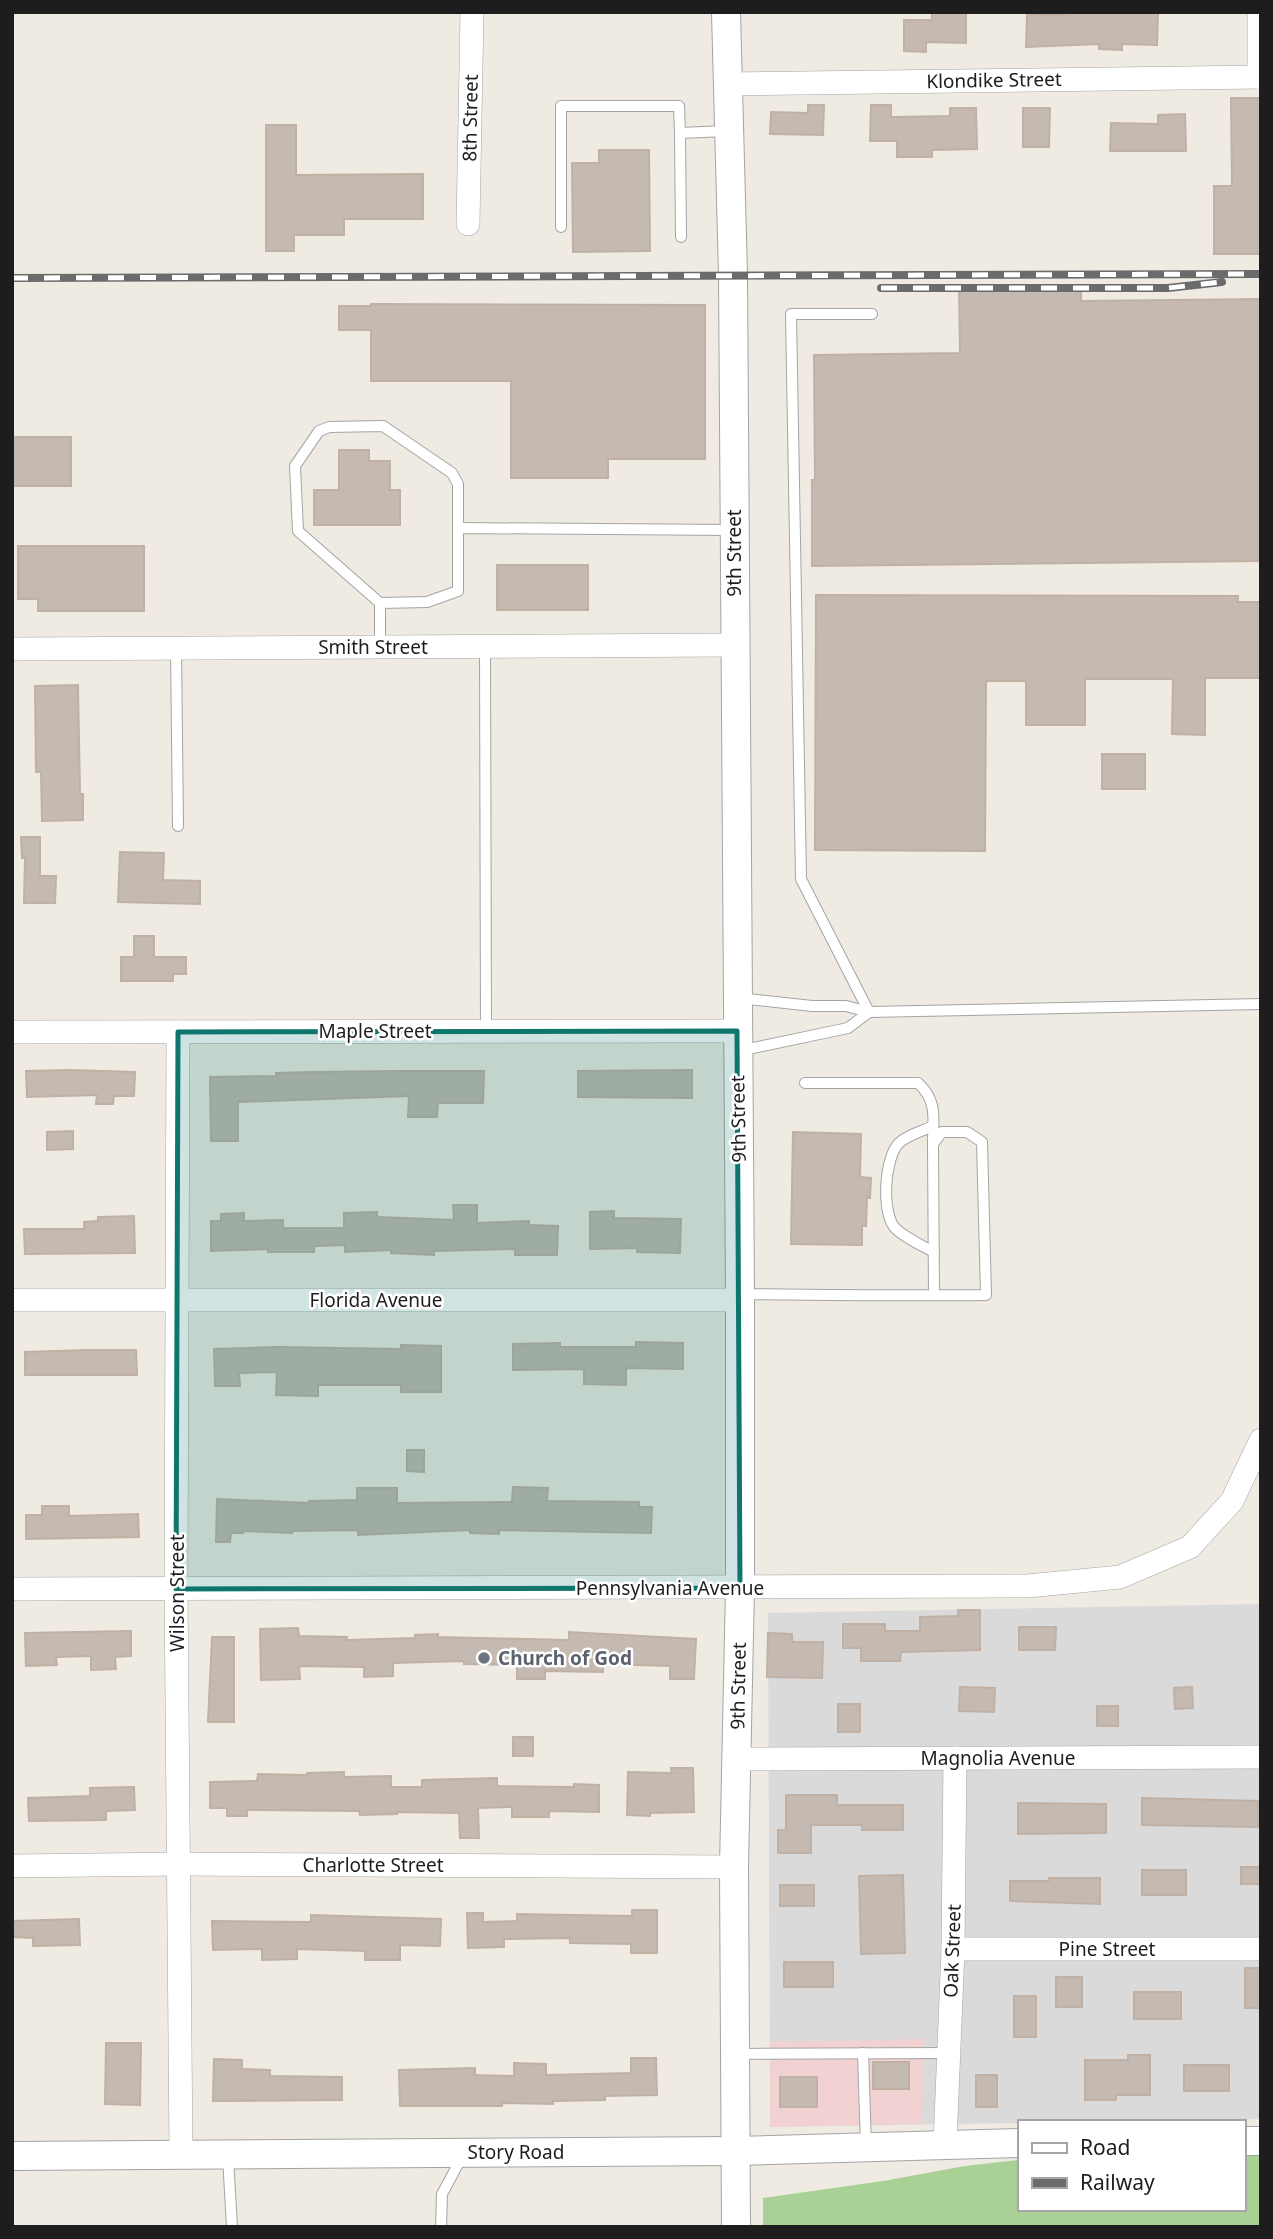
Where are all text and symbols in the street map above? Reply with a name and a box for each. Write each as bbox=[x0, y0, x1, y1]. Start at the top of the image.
street label: Klondike Street bbox=[926, 66, 1062, 94]
street label: 8th Street bbox=[456, 74, 484, 162]
street label: 9th Street bbox=[721, 509, 747, 597]
street label: Smith Street bbox=[318, 634, 428, 660]
street label: Maple Street bbox=[318, 1018, 432, 1044]
street label: 9th Street bbox=[724, 1075, 752, 1163]
street label: Florida Avenue bbox=[309, 1287, 443, 1313]
street label: Wilson Street bbox=[164, 1534, 190, 1652]
street label: Pennsylvania Avenue bbox=[576, 1575, 764, 1601]
street label: 9th Street bbox=[724, 1642, 752, 1730]
place label: Church of God bbox=[498, 1645, 632, 1671]
marker: Church of God bbox=[476, 1650, 492, 1666]
street label: Magnolia Avenue bbox=[921, 1745, 1075, 1771]
street label: Charlotte Street bbox=[302, 1852, 444, 1878]
street label: Oak Street bbox=[937, 1904, 967, 1998]
street label: Pine Street bbox=[1059, 1936, 1156, 1962]
legend bbox=[1018, 2120, 1245, 2211]
text: Road bbox=[1080, 2133, 1130, 2161]
street label: Story Road bbox=[468, 2139, 564, 2165]
text: Railway bbox=[1080, 2168, 1155, 2196]

